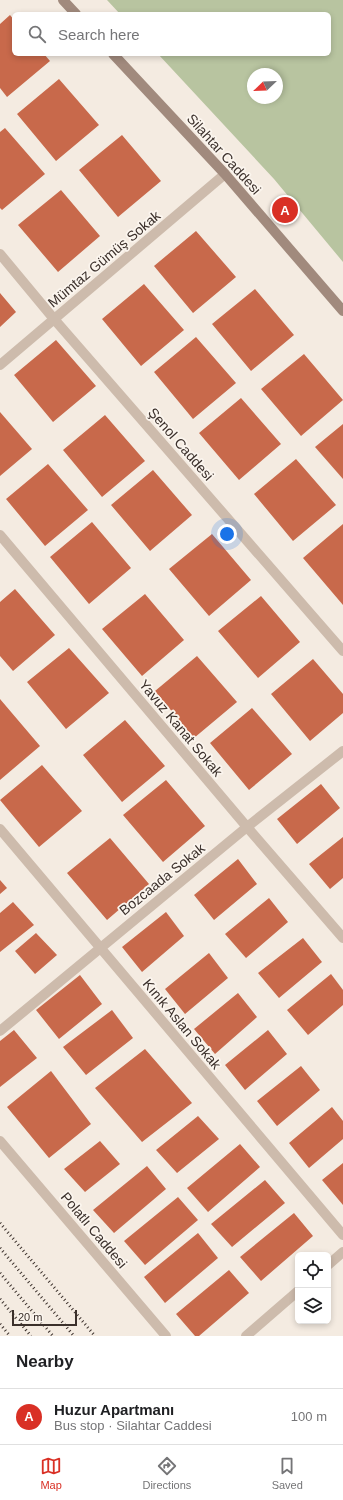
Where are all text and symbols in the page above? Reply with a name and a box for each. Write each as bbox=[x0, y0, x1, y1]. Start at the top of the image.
search box bbox=[12, 12, 331, 56]
icon: search bbox=[26, 23, 48, 45]
text: Search here bbox=[58, 26, 140, 43]
north arrow bbox=[247, 68, 283, 104]
street label: Silahtar Caddesi bbox=[184, 110, 264, 198]
pin: A bbox=[272, 195, 298, 225]
street label: Mümtaz Gümüş Sokak bbox=[45, 207, 164, 311]
street label: Şenol Caddesi bbox=[145, 404, 217, 484]
your location bbox=[217, 524, 237, 544]
street label: Yavuz Kanat Sokak bbox=[136, 676, 227, 780]
street label: Bozcaada Sokak bbox=[116, 839, 209, 918]
street label: Kınık Aslan Sokak bbox=[140, 976, 225, 1073]
street label: Polatlı Caddesi bbox=[58, 1189, 130, 1271]
map controls bbox=[295, 1252, 331, 1324]
button: locate bbox=[295, 1252, 331, 1288]
button: layers bbox=[295, 1288, 331, 1324]
scale bar bbox=[12, 1308, 77, 1327]
text: 20 m bbox=[18, 1311, 42, 1323]
text: Nearby bbox=[16, 1352, 74, 1371]
text: Huzur Apartmanı bbox=[54, 1401, 174, 1418]
text: A bbox=[24, 1409, 34, 1424]
text: 100 m bbox=[291, 1409, 327, 1424]
text: Bus stop · Silahtar Caddesi bbox=[54, 1418, 212, 1433]
tab: Map bbox=[40, 1455, 62, 1491]
tab: Directions bbox=[142, 1455, 191, 1491]
tab: Saved bbox=[272, 1455, 303, 1491]

